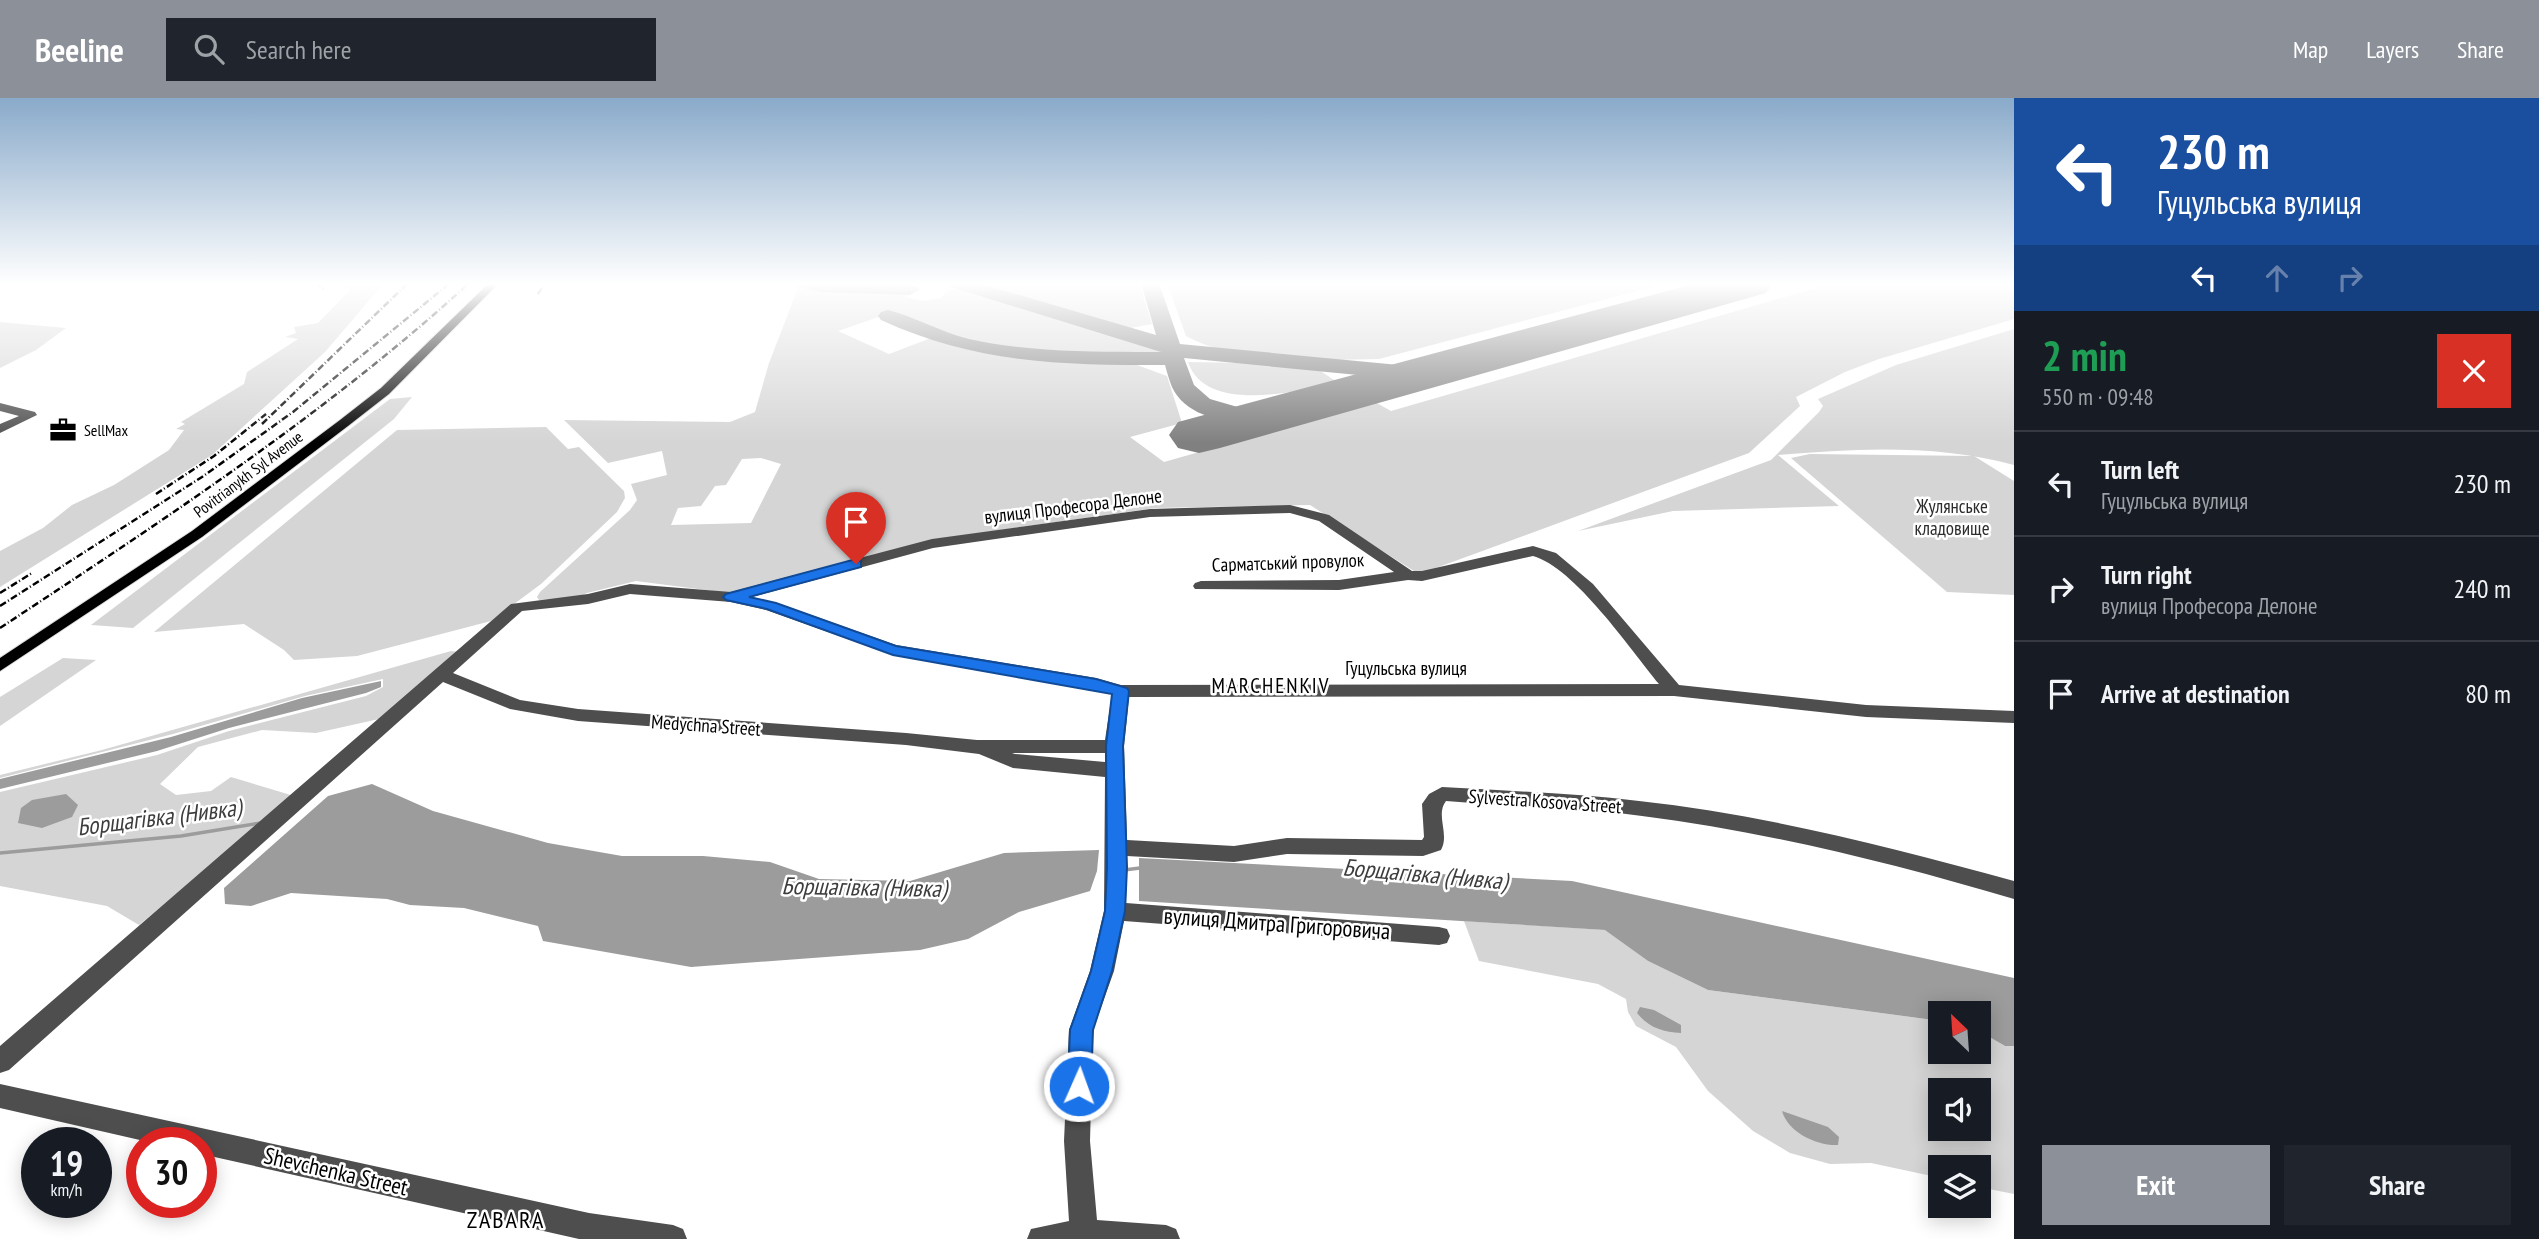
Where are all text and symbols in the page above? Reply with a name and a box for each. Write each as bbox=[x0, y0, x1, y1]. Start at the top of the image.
search box bbox=[166, 18, 656, 81]
text: Beeline bbox=[35, 28, 124, 71]
icon: search bbox=[190, 30, 228, 68]
text: Search here bbox=[246, 33, 351, 66]
text: Map bbox=[2293, 34, 2328, 65]
text: Layers bbox=[2366, 34, 2419, 65]
text: Share bbox=[2457, 34, 2504, 65]
text: 230 m bbox=[2157, 119, 2270, 183]
icon: left bbox=[2042, 126, 2133, 217]
text: Гуцульська вулиця bbox=[2157, 181, 2362, 223]
icon: left bbox=[2185, 259, 2223, 297]
icon: ahead bbox=[2258, 259, 2296, 297]
icon: right bbox=[2331, 259, 2369, 297]
text: 2 min bbox=[2042, 328, 2127, 383]
button: close bbox=[2437, 334, 2511, 408]
text: 550 m · 09:48 bbox=[2042, 382, 2154, 411]
office icon: SellMax bbox=[48, 415, 78, 445]
place label: SellMax bbox=[84, 420, 129, 440]
street label: Povitrianykh Syl Avenue bbox=[189, 426, 307, 522]
text: Turn left bbox=[2101, 453, 2179, 486]
icon: left bbox=[2042, 465, 2080, 503]
text: 230 m bbox=[2453, 467, 2511, 500]
street label: вулиця Професора Делоне bbox=[983, 483, 1163, 529]
text: Гуцульська вулиця bbox=[2101, 486, 2248, 515]
pin bbox=[826, 492, 886, 564]
park label: Жулянське кладовище bbox=[1915, 494, 1990, 540]
icon: arrive bbox=[837, 503, 875, 541]
street label: Сарматський провулок bbox=[1211, 547, 1365, 577]
text: Turn right bbox=[2101, 558, 2192, 591]
icon: right bbox=[2042, 570, 2080, 608]
text: 240 m bbox=[2453, 572, 2511, 605]
text: вулиця Професора Делоне bbox=[2101, 591, 2317, 620]
street label: Гуцульська вулиця bbox=[1345, 656, 1467, 680]
district label: MARCHENKIV bbox=[1212, 672, 1330, 699]
icon: arrive bbox=[2042, 675, 2080, 713]
text: Arrive at destination bbox=[2101, 677, 2290, 710]
text: 80 m bbox=[2465, 677, 2511, 710]
street label: Medychna Street bbox=[650, 709, 762, 741]
street label: Sylvestra Kosova Street bbox=[1468, 784, 1623, 818]
water label: Борщагівка (Нивка) bbox=[75, 791, 245, 842]
water label: Борщагівка (Нивка) bbox=[1342, 851, 1511, 897]
water label: Борщагівка (Нивка) bbox=[781, 870, 949, 904]
street label: вулиця Дмитра Григоровича bbox=[1163, 901, 1391, 945]
north arrow bbox=[1928, 1001, 1992, 1064]
map controls bbox=[1928, 1001, 1991, 1218]
position arrow bbox=[1042, 1049, 1116, 1123]
button: sound bbox=[1928, 1078, 1991, 1141]
speed limit sign: 30 bbox=[126, 1127, 217, 1218]
text: 19 bbox=[50, 1140, 83, 1186]
street label: Shevchenka Street bbox=[261, 1140, 411, 1202]
button: Exit bbox=[2042, 1145, 2270, 1225]
button: Share bbox=[2284, 1145, 2511, 1225]
button: layers bbox=[1928, 1155, 1991, 1218]
text: km/h bbox=[51, 1178, 82, 1201]
district label: ZABARA bbox=[467, 1204, 545, 1235]

